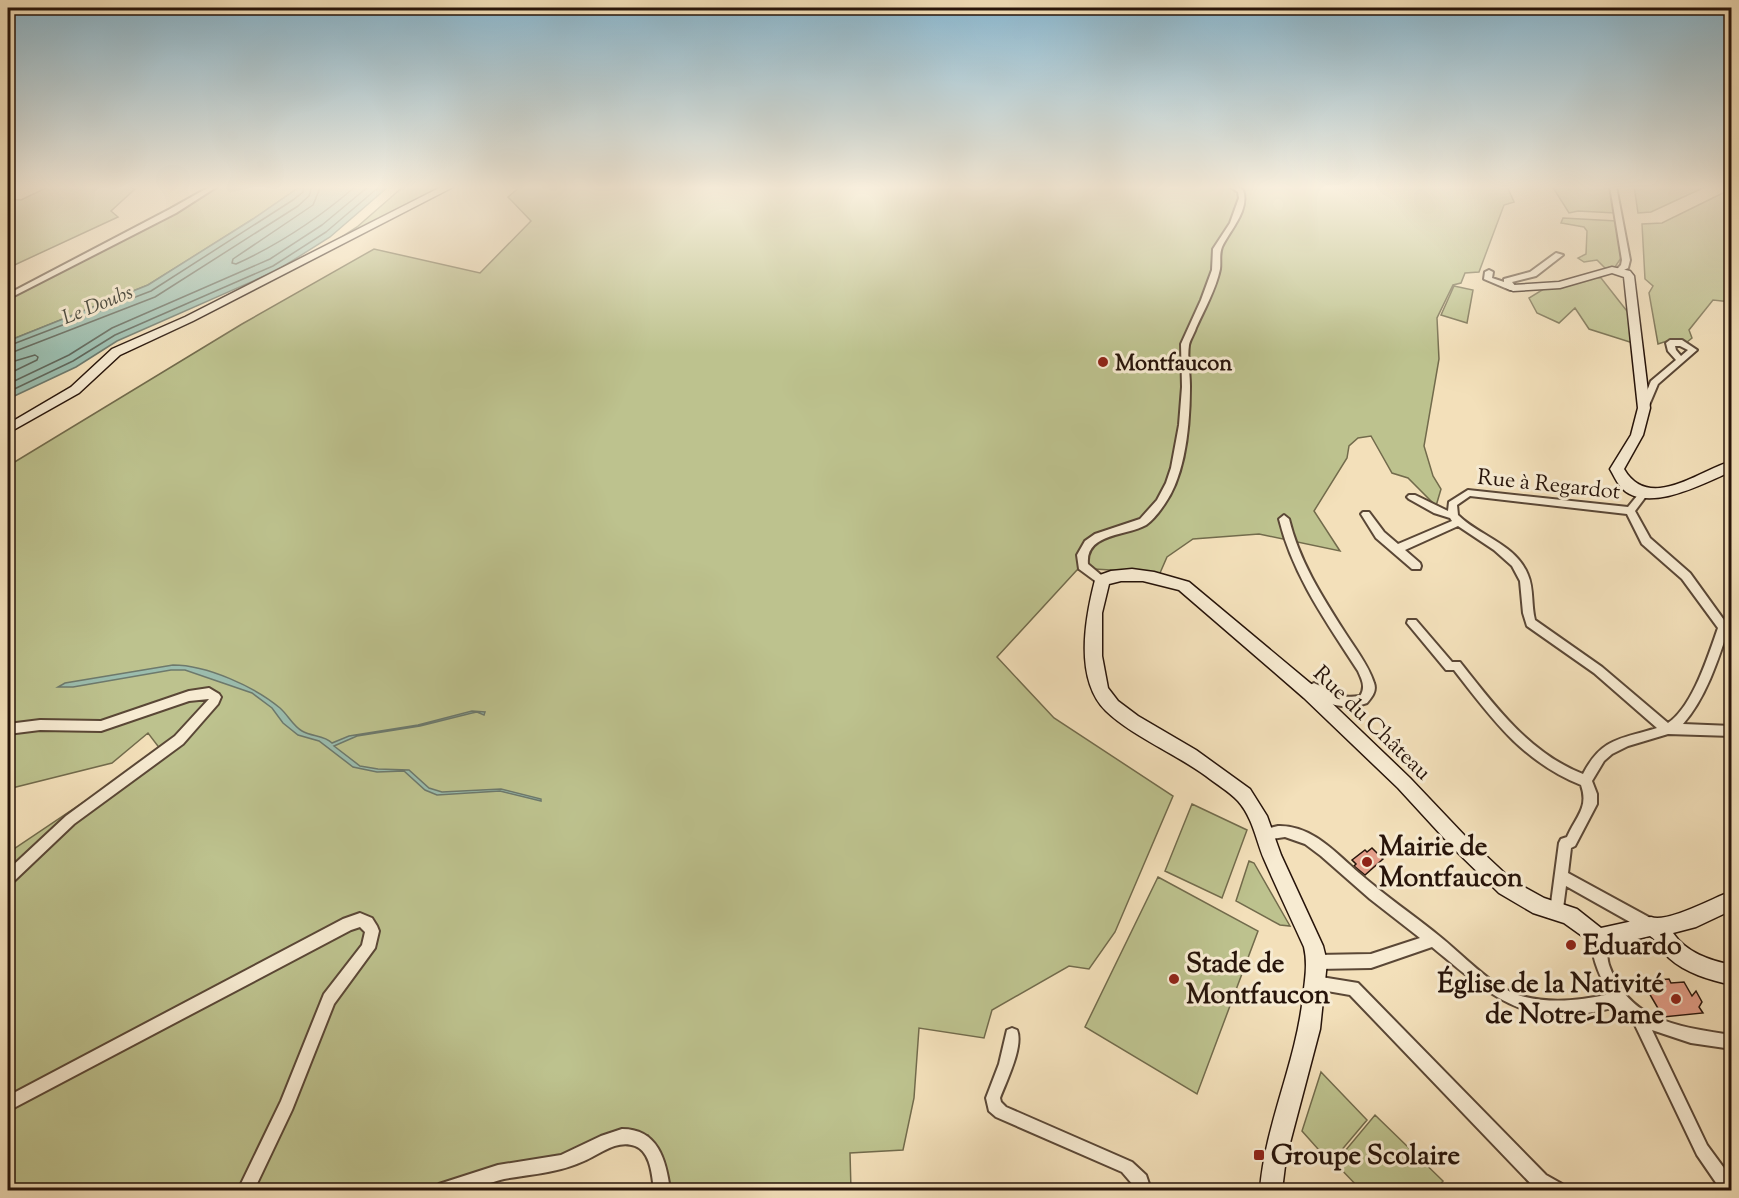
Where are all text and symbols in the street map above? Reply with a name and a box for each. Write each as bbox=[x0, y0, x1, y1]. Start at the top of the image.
water label: Le Doubs bbox=[58, 279, 138, 334]
place label: Montfaucon bbox=[1115, 349, 1232, 381]
marker: Montfaucon bbox=[1096, 355, 1110, 369]
street label: Rue à Regardot bbox=[1476, 463, 1622, 509]
street label: Rue du Château bbox=[1305, 659, 1437, 789]
place label: Mairie de Montfaucon bbox=[1379, 829, 1523, 899]
marker: Mairie de Montfaucon bbox=[1360, 855, 1374, 869]
place label: Eduardo bbox=[1583, 928, 1682, 967]
marker: Eduardo bbox=[1564, 938, 1578, 952]
place label: Stade de Montfaucon bbox=[1186, 946, 1330, 1016]
place label: Église de la Nativité de Notre-Dame bbox=[1437, 965, 1664, 1036]
marker: Stade de Montfaucon bbox=[1167, 972, 1181, 986]
marker: Église de la Nativité de Notre-Dame bbox=[1669, 992, 1683, 1006]
place label: Groupe Scolaire bbox=[1271, 1138, 1460, 1177]
marker: Groupe Scolaire bbox=[1252, 1148, 1266, 1162]

